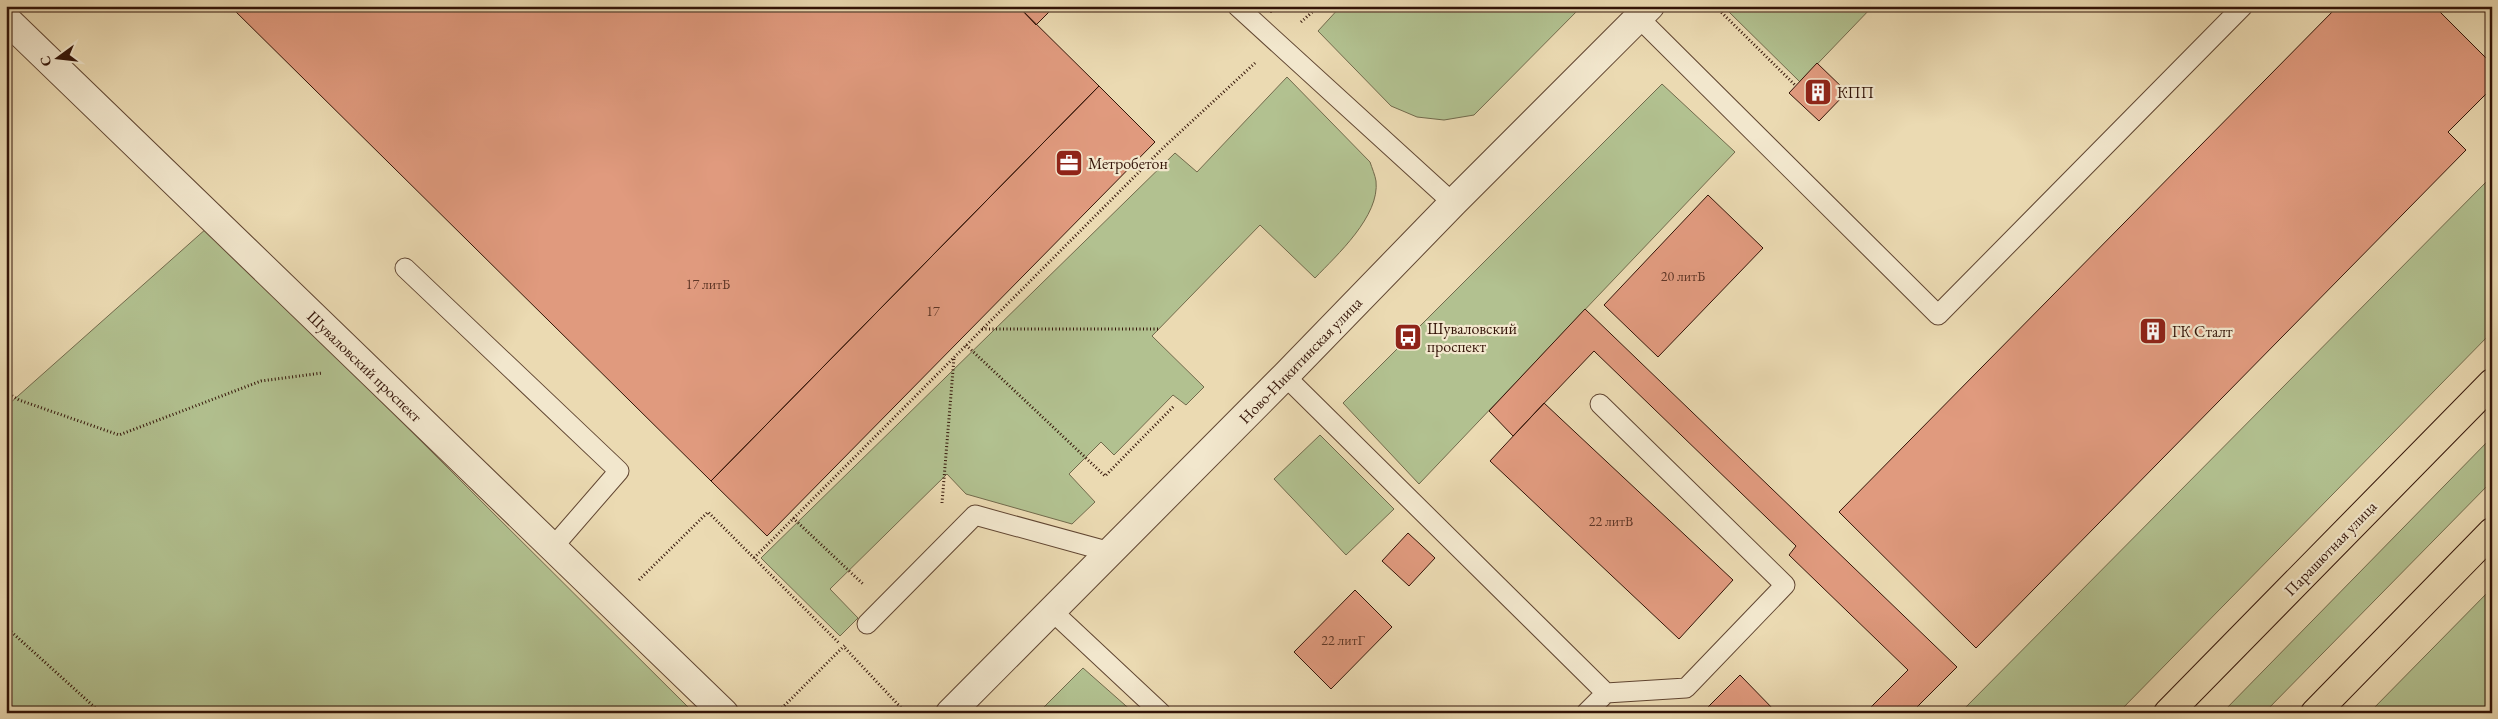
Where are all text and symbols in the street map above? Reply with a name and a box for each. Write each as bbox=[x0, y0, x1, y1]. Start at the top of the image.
north arrow bbox=[32, 32, 82, 82]
text: С bbox=[35, 54, 55, 68]
building icon: КПП bbox=[1803, 77, 1833, 107]
place label: КПП bbox=[1837, 82, 1874, 103]
office icon: Метробетон bbox=[1054, 148, 1084, 178]
place label: Метробетон bbox=[1088, 153, 1168, 174]
house number: 20 литБ bbox=[1661, 267, 1705, 285]
house number: 17 литБ bbox=[686, 275, 730, 293]
street label: Ново-Никитинская улица bbox=[1234, 292, 1367, 428]
house number: 17 bbox=[926, 302, 940, 320]
street label: Шуваловский проспект bbox=[303, 306, 427, 427]
building icon: ГК Сталт bbox=[2138, 316, 2168, 346]
place label: Шуваловский проспект bbox=[1427, 318, 1517, 357]
place label: ГК Сталт bbox=[2172, 321, 2233, 342]
bus stop icon: Шуваловский проспект bbox=[1393, 322, 1423, 352]
street label: Парашютная улица bbox=[2280, 496, 2382, 600]
house number: 22 литВ bbox=[1589, 512, 1633, 530]
house number: 22 литГ bbox=[1321, 631, 1365, 649]

